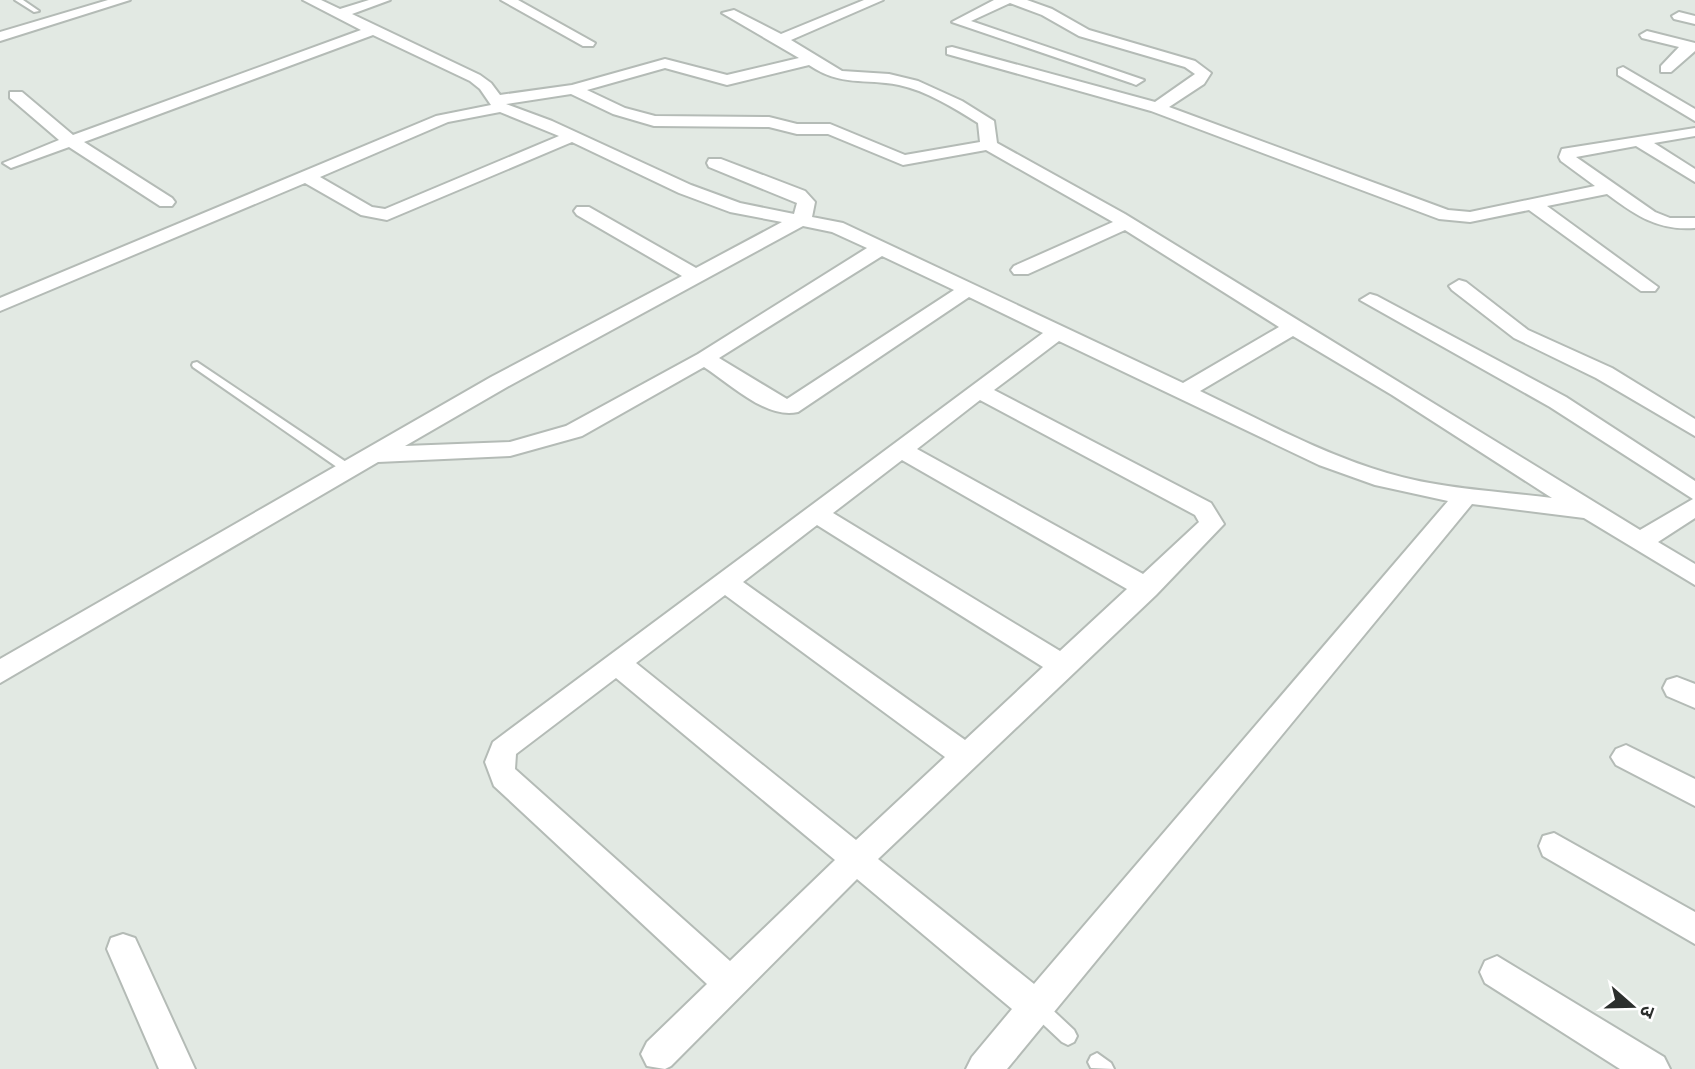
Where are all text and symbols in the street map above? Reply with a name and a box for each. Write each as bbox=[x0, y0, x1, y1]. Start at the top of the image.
north arrow bbox=[1597, 971, 1667, 1041]
text: उ bbox=[1635, 1003, 1660, 1022]

